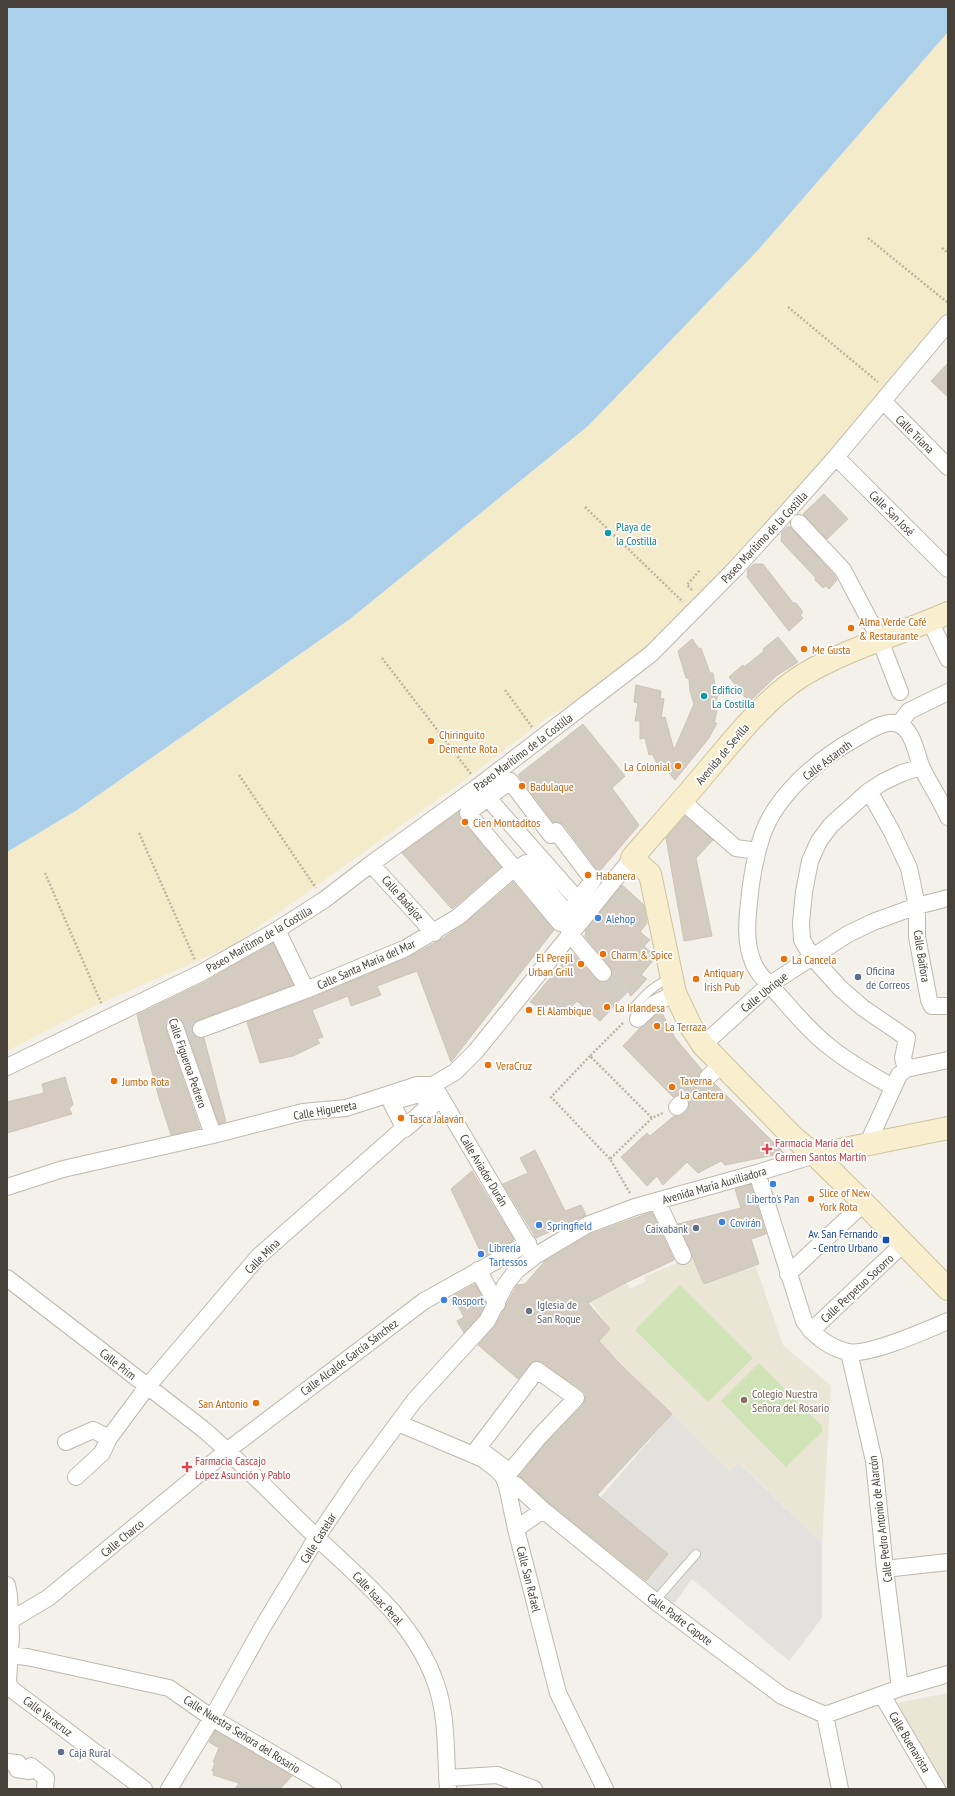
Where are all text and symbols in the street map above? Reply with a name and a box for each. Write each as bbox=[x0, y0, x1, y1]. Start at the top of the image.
street label: Calle Triana bbox=[893, 412, 937, 456]
street label: Calle San José bbox=[866, 487, 918, 539]
street label: Paseo Marítimo de la Costilla bbox=[718, 488, 810, 586]
place label: Playa de la Costilla bbox=[616, 519, 657, 548]
marker: Playa de la Costilla bbox=[603, 528, 613, 538]
place label: Alma Verde Café & Restaurante bbox=[859, 614, 926, 643]
marker: Alma Verde Café & Restaurante bbox=[846, 623, 856, 633]
place label: Me Gusta bbox=[812, 642, 851, 657]
marker: Me Gusta bbox=[799, 644, 809, 654]
place label: Edificio La Costilla bbox=[712, 682, 755, 711]
marker: Edificio La Costilla bbox=[699, 691, 709, 701]
street label: Paseo Marítimo de la Costilla bbox=[471, 710, 576, 794]
street label: Avenida de Sevilla bbox=[692, 720, 752, 788]
place label: Chiringuito Demente Rota bbox=[439, 727, 498, 756]
marker: Chiringuito Demente Rota bbox=[426, 736, 436, 746]
street label: Calle Astaroth bbox=[799, 737, 855, 783]
place label: La Colonial bbox=[624, 759, 670, 774]
marker: La Colonial bbox=[673, 761, 683, 771]
place label: Badulaque bbox=[530, 779, 574, 794]
marker: Badulaque bbox=[517, 781, 527, 791]
place label: Cien Montaditos bbox=[473, 815, 540, 830]
marker: Cien Montaditos bbox=[460, 817, 470, 827]
place label: Habanera bbox=[596, 868, 636, 883]
marker: Habanera bbox=[583, 870, 593, 880]
street label: Calle Badajoz bbox=[379, 872, 427, 924]
street label: Paseo Marítimo de la Costilla bbox=[203, 902, 315, 975]
place label: Alehop bbox=[606, 911, 635, 926]
marker: Alehop bbox=[593, 913, 603, 923]
street label: Calle Baifora bbox=[910, 929, 934, 983]
street label: Calle Santa María del Mar bbox=[315, 935, 418, 992]
place label: Charm & Spice bbox=[611, 947, 673, 962]
marker: Charm & Spice bbox=[598, 949, 608, 959]
place label: El Perejil Urban Grill bbox=[528, 950, 573, 979]
place label: La Cancela bbox=[792, 952, 836, 967]
marker: La Cancela bbox=[779, 954, 789, 964]
marker: El Perejil Urban Grill bbox=[576, 959, 586, 969]
place label: Oficina de Correos bbox=[866, 963, 910, 992]
place label: Antiquary Irish Pub bbox=[704, 965, 744, 994]
street label: Calle Ubrique bbox=[738, 969, 790, 1015]
marker: Oficina de Correos bbox=[853, 972, 863, 982]
marker: Antiquary Irish Pub bbox=[691, 974, 701, 984]
place label: La Irlandesa bbox=[615, 1000, 665, 1015]
marker: La Irlandesa bbox=[602, 1002, 612, 1012]
place label: El Alambique bbox=[537, 1003, 591, 1018]
marker: El Alambique bbox=[524, 1005, 534, 1015]
street label: Calle Figueroa Pedrero bbox=[166, 1016, 210, 1110]
place label: La Terraza bbox=[665, 1019, 707, 1034]
marker: La Terraza bbox=[652, 1021, 662, 1031]
place label: VeraCruz bbox=[495, 1058, 532, 1073]
marker: VeraCruz bbox=[483, 1060, 493, 1070]
place label: Taverna La Cantera bbox=[680, 1073, 724, 1102]
place label: Jumbo Rota bbox=[121, 1074, 170, 1089]
marker: Jumbo Rota bbox=[109, 1076, 119, 1086]
marker: Taverna La Cantera bbox=[667, 1082, 677, 1092]
street label: Calle Higuereta bbox=[292, 1097, 358, 1123]
place label: Tasca Jalaván bbox=[409, 1111, 464, 1126]
marker: Tasca Jalaván bbox=[396, 1113, 406, 1123]
street label: Calle Aviador Durán bbox=[457, 1131, 511, 1209]
place label: Farmacia María del Carmen Santos Martín bbox=[775, 1135, 866, 1164]
marker: Farmacia María del Carmen Santos Martín bbox=[762, 1144, 772, 1154]
street label: Avenida María Auxiliadora bbox=[660, 1163, 768, 1207]
marker: Liberto's Pan bbox=[768, 1179, 778, 1189]
place label: Slice of New York Rota bbox=[819, 1185, 871, 1214]
place label: Liberto's Pan bbox=[747, 1191, 799, 1206]
marker: Slice of New York Rota bbox=[806, 1194, 816, 1204]
place label: Covirán bbox=[730, 1215, 761, 1230]
marker: Covirán bbox=[717, 1217, 727, 1227]
place label: Springfield bbox=[547, 1218, 592, 1233]
marker: Springfield bbox=[534, 1220, 544, 1230]
place label: Caixabank bbox=[646, 1221, 688, 1236]
marker: Caixabank bbox=[691, 1223, 701, 1233]
place label: Av. San Fernando - Centro Urbano bbox=[808, 1226, 878, 1255]
street label: Calle Mina bbox=[241, 1235, 283, 1277]
marker: Av. San Fernando - Centro Urbano bbox=[881, 1235, 891, 1245]
place label: Librería Tartessos bbox=[489, 1240, 527, 1269]
marker: Librería Tartessos bbox=[476, 1249, 486, 1259]
street label: Calle Perpetuo Socorro bbox=[817, 1250, 897, 1326]
place label: Rosport bbox=[452, 1293, 485, 1308]
marker: Rosport bbox=[439, 1295, 449, 1305]
place label: Iglesia de San Roque bbox=[537, 1297, 581, 1326]
marker: Iglesia de San Roque bbox=[524, 1306, 534, 1316]
street label: Calle Alcalde García Sánchez bbox=[297, 1315, 401, 1399]
street label: Calle Prim bbox=[97, 1345, 139, 1383]
place label: Colegio Nuestra Señora del Rosario bbox=[752, 1386, 829, 1415]
marker: Colegio Nuestra Señora del Rosario bbox=[739, 1395, 749, 1405]
place label: San Antonio bbox=[198, 1396, 248, 1411]
marker: San Antonio bbox=[251, 1398, 261, 1408]
place label: Farmacia Cascajo López Asunción y Pablo bbox=[195, 1453, 291, 1482]
street label: Calle Pedro Antonio de Alarcón bbox=[865, 1455, 895, 1583]
marker: Farmacia Cascajo López Asunción y Pablo bbox=[182, 1462, 192, 1472]
street label: Calle Castelar bbox=[297, 1509, 340, 1566]
street label: Calle Charco bbox=[97, 1516, 147, 1560]
street label: Calle San Rafael bbox=[514, 1545, 544, 1614]
street label: Calle Isaac Peral bbox=[350, 1568, 407, 1628]
street label: Calle Padre Capote bbox=[644, 1590, 716, 1648]
street label: Calle Nuestra Señora del Rosario bbox=[181, 1692, 303, 1776]
street label: Calle Veracruz bbox=[20, 1693, 76, 1739]
street label: Calle Buenavista bbox=[886, 1709, 934, 1775]
place label: Caja Rural bbox=[69, 1745, 111, 1760]
marker: Caja Rural bbox=[56, 1747, 66, 1757]

